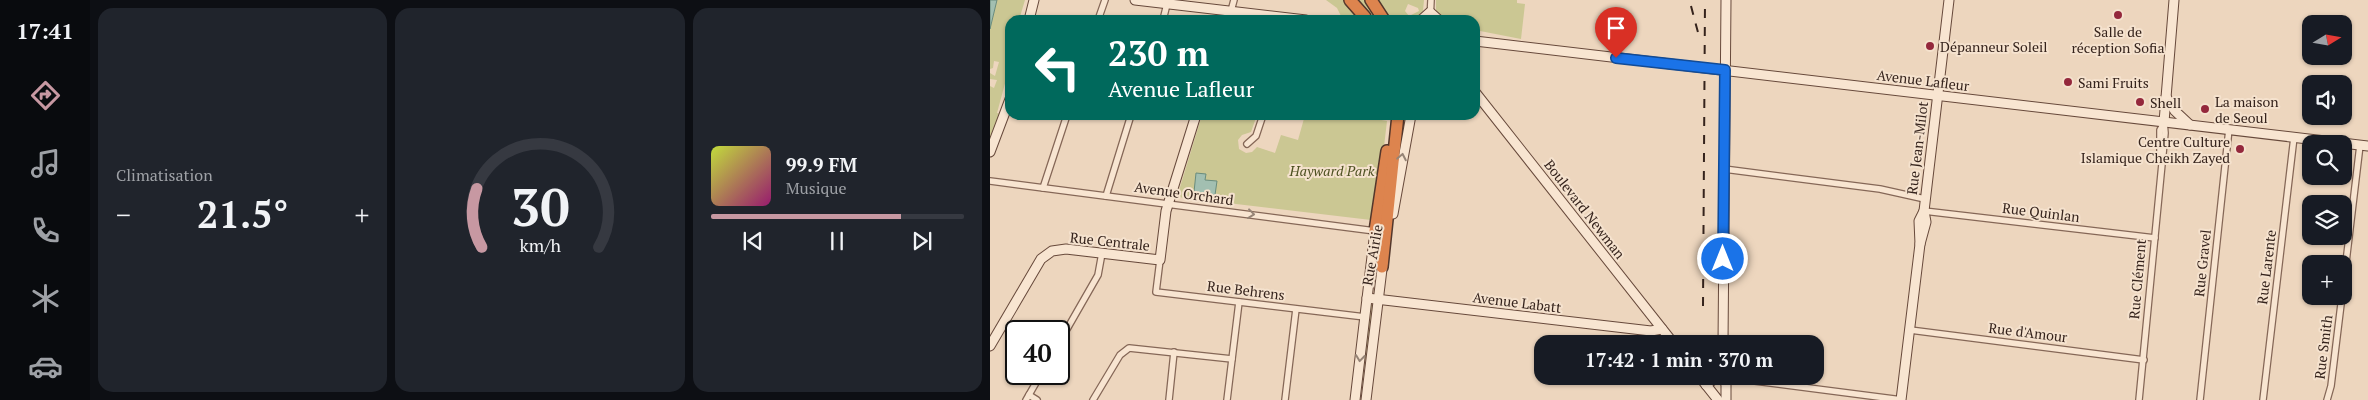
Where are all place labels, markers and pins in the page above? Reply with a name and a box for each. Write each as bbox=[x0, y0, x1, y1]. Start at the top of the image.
pin bbox=[1595, 7, 1637, 58]
marker: Salle de réception Sofia bbox=[2112, 9, 2124, 21]
place label: Salle de réception Sofia bbox=[2071, 22, 2165, 57]
place label: Dépanneur Soleil bbox=[1940, 37, 2047, 56]
marker: Dépanneur Soleil bbox=[1924, 40, 1936, 52]
place label: Sami Fruits bbox=[2078, 73, 2149, 92]
marker: Sami Fruits bbox=[2062, 76, 2074, 88]
place label: La maison de Seoul bbox=[2215, 92, 2279, 127]
place label: Shell bbox=[2150, 93, 2181, 112]
marker: Shell bbox=[2134, 96, 2146, 108]
marker: La maison de Seoul bbox=[2199, 103, 2211, 115]
place label: Centre Culture Islamique Cheikh Zayed bbox=[2081, 132, 2230, 167]
marker: Centre Culture Islamique Cheikh Zayed bbox=[2234, 143, 2246, 155]

